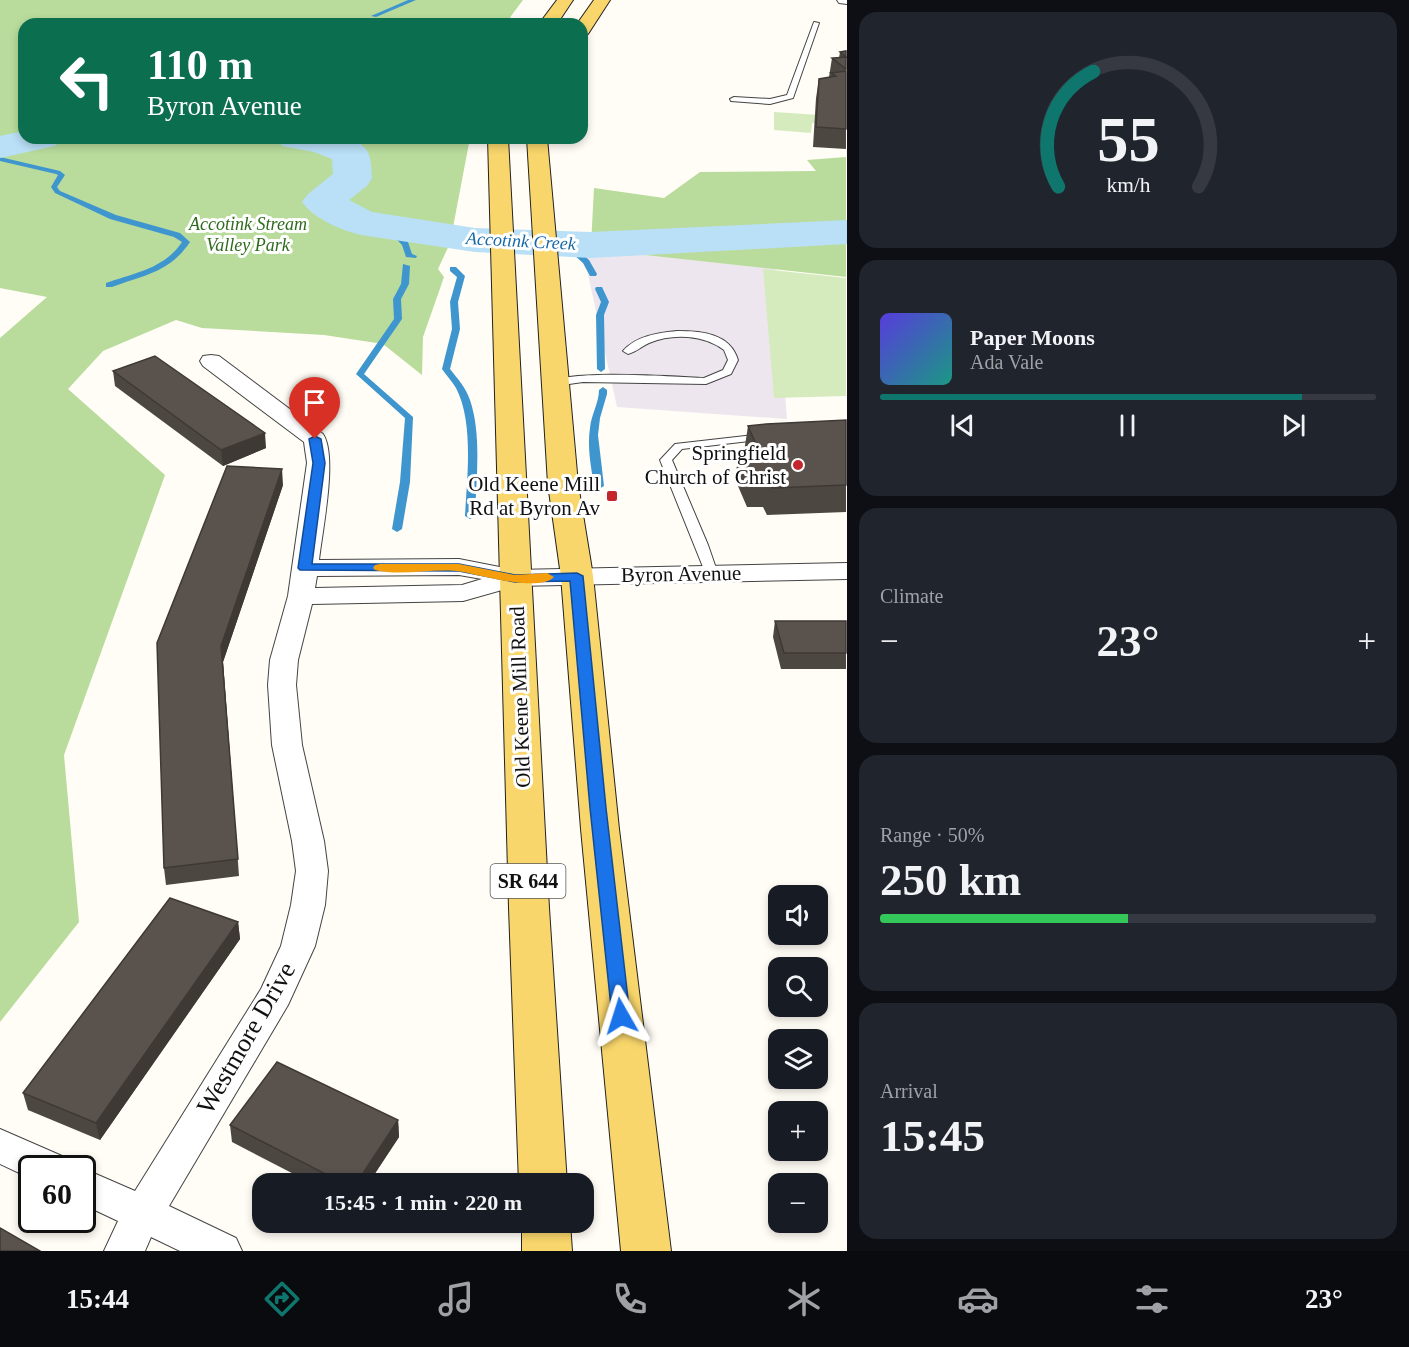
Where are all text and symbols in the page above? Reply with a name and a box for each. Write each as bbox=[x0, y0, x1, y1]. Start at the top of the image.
icon: left bbox=[48, 42, 126, 120]
text: 110 m bbox=[147, 42, 253, 88]
text: Byron Avenue bbox=[147, 91, 302, 121]
text: 55 bbox=[1097, 105, 1159, 174]
text: km/h bbox=[1106, 173, 1150, 197]
park label: Accotink Stream Valley Park bbox=[188, 214, 307, 255]
water label: Accotink Creek bbox=[465, 228, 577, 254]
text: Paper Moons bbox=[970, 325, 1095, 350]
text: Ada Vale bbox=[970, 351, 1044, 373]
pin bbox=[289, 377, 340, 439]
icon: arrive bbox=[298, 386, 331, 419]
icon: previous bbox=[946, 409, 979, 442]
icon: pause bbox=[1111, 409, 1144, 442]
icon: next bbox=[1277, 409, 1310, 442]
place label: Springfield Church of Christ bbox=[645, 441, 786, 489]
marker: Springfield Church of Christ bbox=[791, 458, 805, 472]
place label: Old Keene Mill Rd at Byron Av bbox=[468, 472, 600, 520]
marker: Old Keene Mill Rd at Byron Av bbox=[605, 489, 619, 503]
street label: Byron Avenue bbox=[621, 561, 741, 587]
text: Climate bbox=[880, 585, 943, 607]
street label: Old Keene Mill Road bbox=[505, 605, 535, 788]
text: 23° bbox=[1097, 616, 1160, 666]
text: − bbox=[880, 623, 899, 659]
text: + bbox=[1357, 623, 1376, 659]
text: Range · 50% bbox=[880, 824, 984, 846]
text: 250 km bbox=[880, 855, 1021, 905]
road number: SR 644 bbox=[490, 864, 566, 898]
map controls bbox=[768, 885, 828, 1233]
button: sound bbox=[768, 885, 828, 945]
street label: Westmore Drive bbox=[191, 957, 301, 1119]
button: search bbox=[768, 957, 828, 1017]
position arrow bbox=[589, 984, 653, 1048]
button: layers bbox=[768, 1029, 828, 1089]
text: Arrival bbox=[880, 1080, 938, 1102]
button: + bbox=[768, 1101, 828, 1161]
text: 15:45 bbox=[880, 1111, 985, 1161]
speed limit sign: 60 bbox=[18, 1155, 96, 1233]
button: − bbox=[768, 1173, 828, 1233]
text: 15:45 · 1 min · 220 m bbox=[324, 1190, 522, 1215]
icon: directions bbox=[261, 1278, 303, 1320]
icon: music bbox=[435, 1278, 477, 1320]
icon: phone bbox=[609, 1278, 651, 1320]
icon: climate bbox=[783, 1278, 825, 1320]
icon: car bbox=[957, 1278, 999, 1320]
icon: filters bbox=[1131, 1278, 1173, 1320]
text: 15:44 bbox=[66, 1284, 129, 1314]
text: 23° bbox=[1305, 1284, 1343, 1314]

